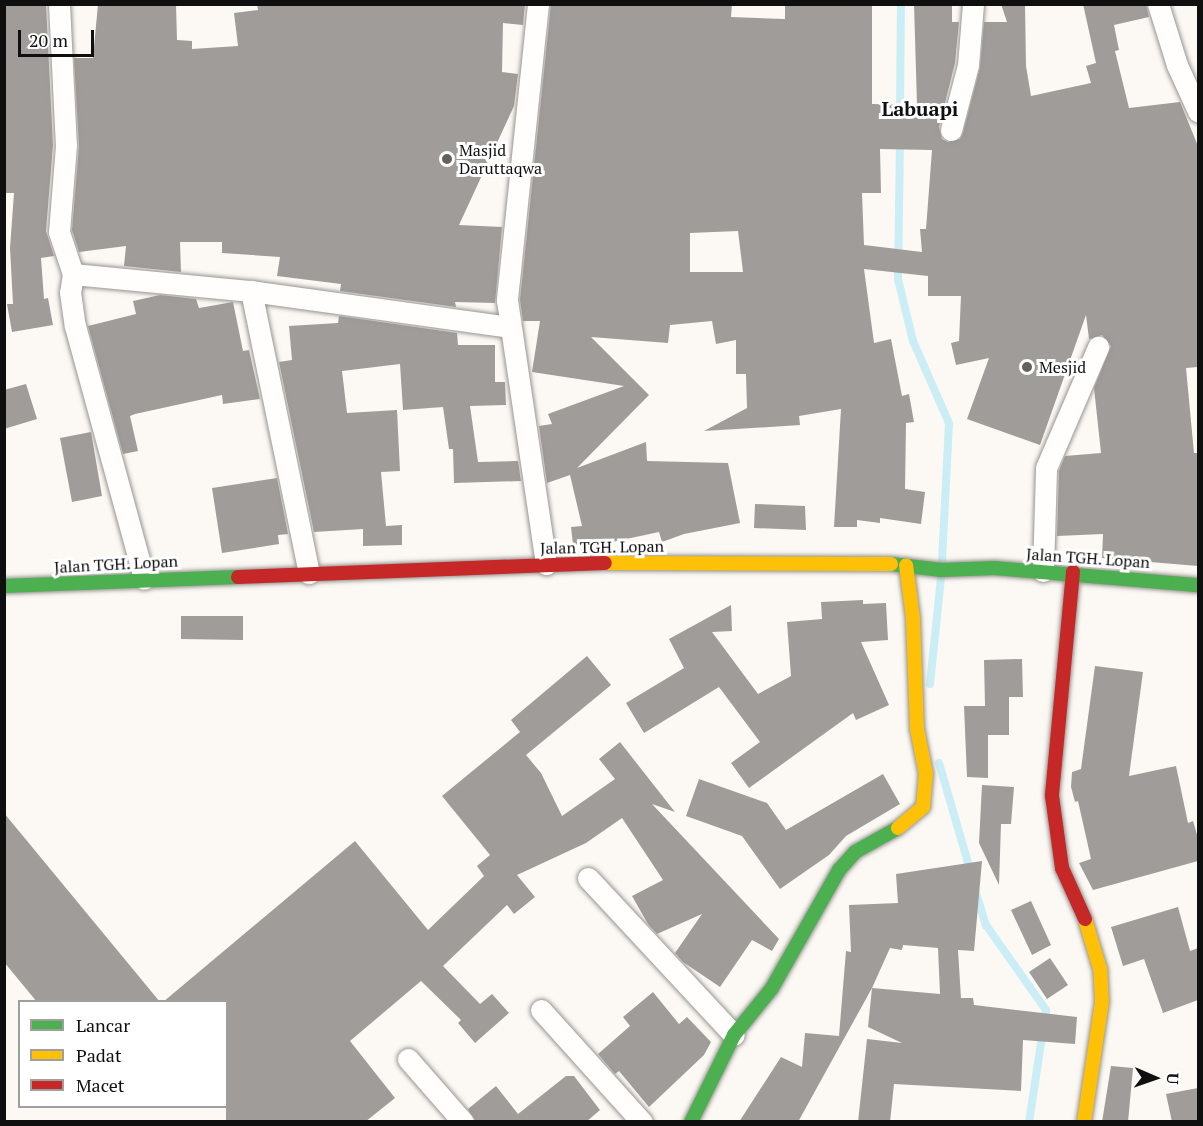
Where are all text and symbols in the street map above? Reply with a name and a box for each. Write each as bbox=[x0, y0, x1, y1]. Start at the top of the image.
scale bar bbox=[21, 18, 98, 56]
text: 20 m bbox=[29, 28, 68, 52]
district label: Labuapi bbox=[882, 96, 958, 120]
place label: Masjid Daruttaqwa bbox=[459, 140, 542, 178]
marker: Masjid Daruttaqwa bbox=[440, 152, 454, 166]
place label: Mesjid bbox=[1039, 357, 1086, 377]
marker: Mesjid bbox=[1020, 360, 1034, 374]
street label: Jalan TGH. Lopan bbox=[540, 536, 664, 558]
street label: Jalan TGH. Lopan bbox=[1025, 544, 1151, 572]
street label: Jalan TGH. Lopan bbox=[53, 551, 179, 577]
legend bbox=[18, 1000, 228, 1108]
text: Lancar bbox=[76, 1013, 130, 1037]
text: Padat bbox=[76, 1043, 122, 1067]
north arrow bbox=[1125, 1048, 1185, 1108]
text: Macet bbox=[76, 1073, 125, 1097]
text: U bbox=[1162, 1073, 1184, 1085]

